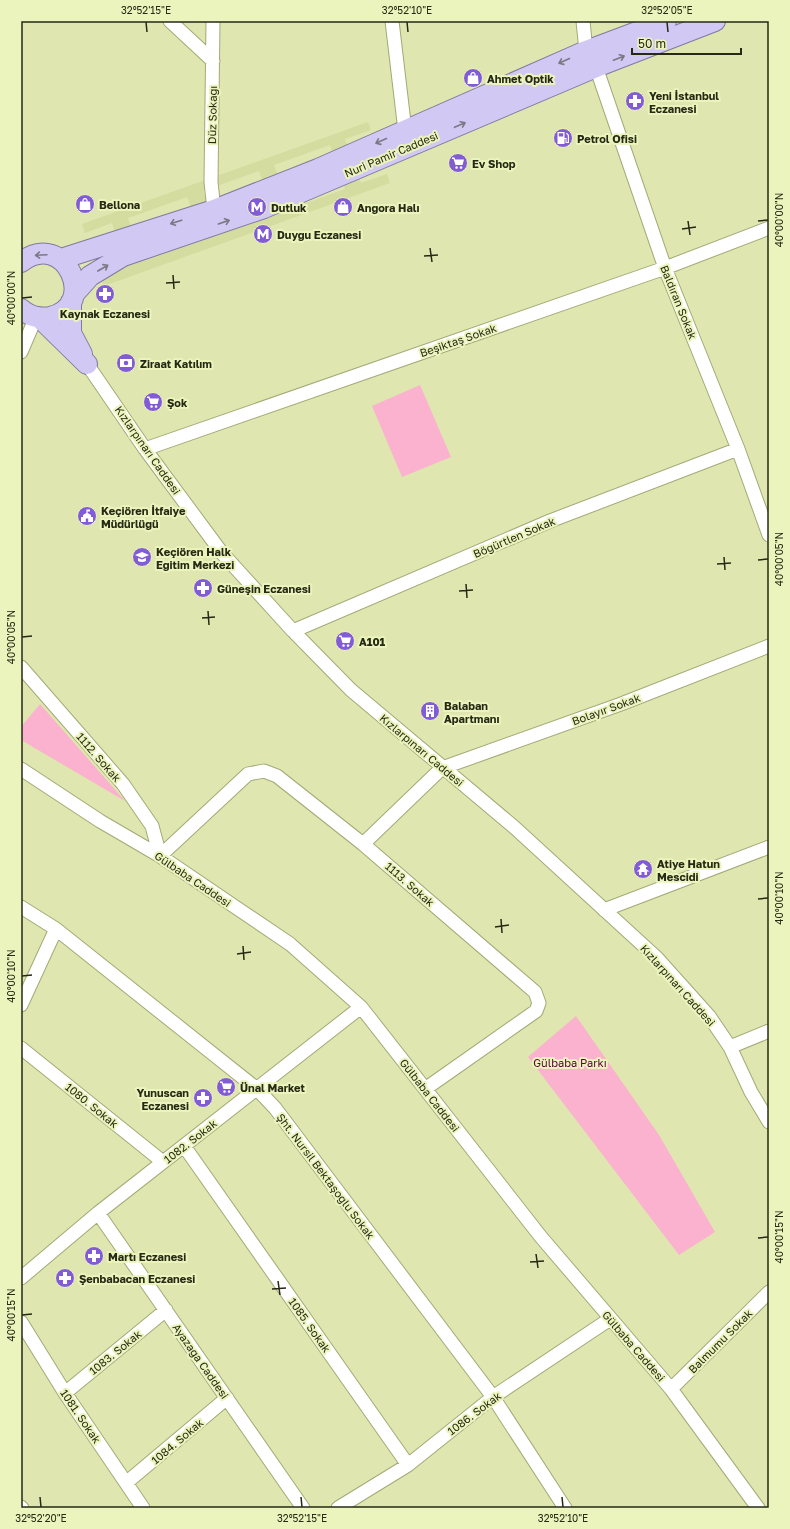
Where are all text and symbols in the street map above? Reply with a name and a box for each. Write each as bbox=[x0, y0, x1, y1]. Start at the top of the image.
text: 32°52'15"E bbox=[121, 4, 171, 16]
text: 32°52'10"E bbox=[382, 4, 432, 16]
text: 32°52'05"E bbox=[641, 4, 693, 16]
scale bar bbox=[632, 30, 741, 56]
text: 50 m bbox=[638, 36, 666, 51]
one-way arrow bbox=[612, 54, 624, 62]
one-way arrow bbox=[559, 58, 571, 65]
shop icon: Ahmet Optik bbox=[462, 67, 484, 89]
place label: Ahmet Optik bbox=[487, 72, 554, 85]
street label: Düz Sokağı bbox=[205, 86, 219, 144]
place label: Yeni İstanbul Eczanesi bbox=[649, 89, 719, 115]
pharmacy icon: Yeni İstanbul Eczanesi bbox=[624, 90, 646, 112]
one-way arrow bbox=[454, 120, 466, 128]
fuel station icon: Petrol Ofisi bbox=[552, 127, 574, 149]
street label: Nuri Pamir Caddesi bbox=[342, 128, 440, 180]
place label: Petrol Ofisi bbox=[577, 132, 637, 145]
one-way arrow bbox=[375, 138, 387, 145]
supermarket icon: Ev Shop bbox=[447, 152, 469, 174]
place label: Ev Shop bbox=[472, 157, 516, 170]
shop icon: Bellona bbox=[74, 193, 96, 215]
text: 40°00'00"N bbox=[773, 193, 785, 247]
metro station icon: Dutluk bbox=[246, 196, 268, 218]
shop icon: Angora Halı bbox=[332, 196, 354, 218]
place label: Bellona bbox=[99, 198, 140, 211]
place label: Dutluk bbox=[271, 201, 307, 214]
place label: Angora Halı bbox=[357, 201, 420, 214]
one-way arrow bbox=[217, 218, 230, 225]
one-way arrow bbox=[170, 219, 183, 226]
metro station icon: Duygu Eczanesi bbox=[252, 223, 274, 245]
place label: Duygu Eczanesi bbox=[277, 228, 361, 241]
one-way arrow bbox=[35, 251, 48, 258]
street label: Baldıran Sokak bbox=[658, 263, 700, 341]
one-way arrow bbox=[96, 264, 108, 272]
text: 40°00'00"N bbox=[5, 271, 17, 325]
pharmacy icon: Kaynak Eczanesi bbox=[94, 283, 116, 305]
place label: Kaynak Eczanesi bbox=[60, 307, 150, 320]
street label: Beşiktaş Sokak bbox=[418, 321, 498, 359]
bank icon: Ziraat Katılım bbox=[115, 352, 137, 374]
place label: Ziraat Katılım bbox=[140, 357, 212, 370]
supermarket icon: Şok bbox=[142, 391, 164, 413]
place label: Şok bbox=[167, 396, 188, 409]
street label: Kızlarpınarı Caddesi bbox=[112, 403, 184, 497]
place label: Keçiören İtfaiye Müdürlüğü bbox=[101, 504, 186, 530]
public building icon: Keçiören İtfaiye Müdürlüğü bbox=[76, 505, 98, 527]
street label: Böğürtlen Sokak bbox=[471, 514, 557, 560]
text: 40°00'05"N bbox=[773, 532, 785, 586]
place label: Keçiören Halk Eğitim Merkezi bbox=[156, 545, 234, 571]
school or university icon: Keçiören Halk Eğitim Merkezi bbox=[131, 546, 153, 568]
pharmacy icon: Güneşin Eczanesi bbox=[192, 577, 214, 599]
place label: Güneşin Eczanesi bbox=[217, 582, 311, 595]
text: 40°00'05"N bbox=[5, 610, 17, 664]
supermarket icon: A101 bbox=[334, 630, 356, 652]
place label: A101 bbox=[359, 635, 386, 648]
street label: Bolayır Sokak bbox=[570, 691, 642, 727]
place label: Balaban Apartmanı bbox=[444, 699, 500, 725]
building icon: Balaban Apartmanı bbox=[419, 700, 441, 722]
street label: Kızlarpınarı Caddesi bbox=[378, 711, 467, 789]
street label: 1112. Sokak bbox=[74, 730, 124, 784]
street label: Gülbaba Caddesi bbox=[152, 849, 234, 909]
place label: Atiye Hatun Mescidi bbox=[657, 857, 720, 883]
temple icon: Atiye Hatun Mescidi bbox=[632, 858, 654, 880]
street label: 1113. Sokak bbox=[383, 859, 437, 909]
text: 40°00'10"N bbox=[773, 871, 785, 925]
street label: Kızlarpınarı Caddesi bbox=[638, 942, 718, 1028]
text: 40°00'10"N bbox=[5, 949, 17, 1003]
street label: Gülbaba Caddesi bbox=[397, 1056, 463, 1134]
park label: Gülbaba Parkı bbox=[533, 1056, 607, 1069]
supermarket icon: Ünal Market bbox=[215, 1076, 237, 1098]
street label: 1080. Sokak bbox=[63, 1080, 121, 1130]
place label: Ünal Market bbox=[240, 1081, 306, 1094]
place label: Yunuscan Eczanesi bbox=[137, 1086, 189, 1112]
pharmacy icon: Yunuscan Eczanesi bbox=[192, 1087, 214, 1109]
street label: Şht. Nursil Bektaşoğlu Sokak bbox=[274, 1111, 378, 1241]
street label: 1082. Sokak bbox=[161, 1116, 219, 1166]
text: 40°00'15"N bbox=[773, 1211, 785, 1263]
pharmacy icon: Martı Eczanesi bbox=[83, 1245, 105, 1267]
place label: Martı Eczanesi bbox=[108, 1250, 186, 1263]
pharmacy icon: Şenbabacan Eczanesi bbox=[54, 1267, 76, 1289]
place label: Şenbabacan Eczanesi bbox=[79, 1272, 195, 1285]
text: 40°00'15"N bbox=[5, 1289, 17, 1341]
street label: 1085. Sokak bbox=[286, 1295, 334, 1355]
street label: Balmumu Sokak bbox=[685, 1306, 755, 1376]
street label: Gülbaba Caddesi bbox=[600, 1308, 668, 1384]
street label: Ayazağa Caddesi bbox=[170, 1321, 232, 1401]
street label: 1083. Sokak bbox=[86, 1327, 144, 1377]
street label: 1081. Sokak bbox=[58, 1386, 104, 1446]
street label: 1086. Sokak bbox=[445, 1389, 503, 1437]
street label: 1084. Sokak bbox=[148, 1416, 206, 1466]
text: 32°52'20"E bbox=[15, 1512, 67, 1524]
text: 32°52'15"E bbox=[277, 1512, 327, 1524]
text: 32°52'10"E bbox=[538, 1512, 588, 1524]

